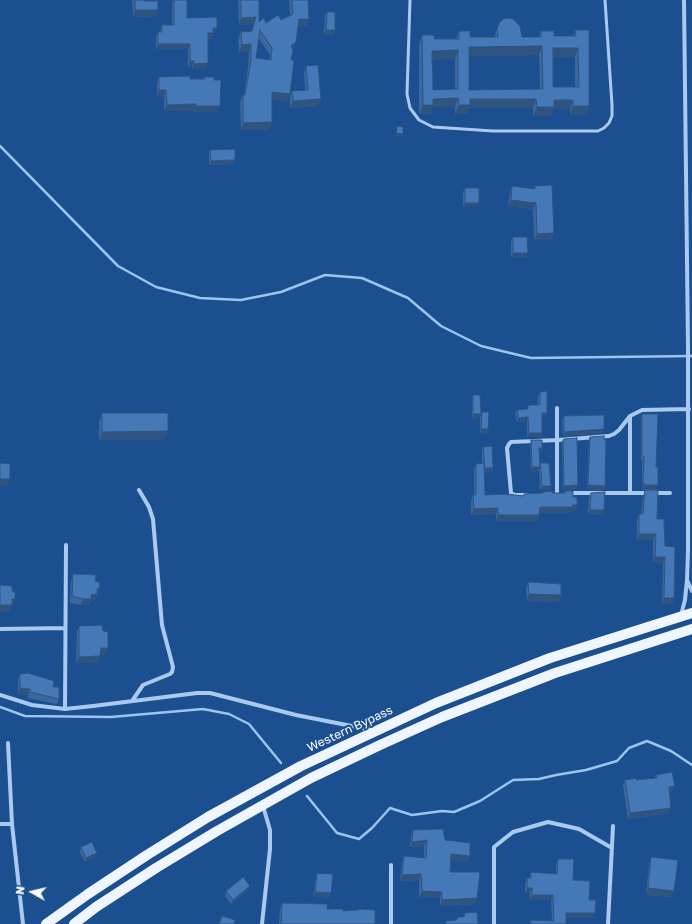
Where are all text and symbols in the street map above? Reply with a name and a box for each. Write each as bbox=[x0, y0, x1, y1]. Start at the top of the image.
street label: Western Bypass bbox=[305, 703, 395, 755]
north arrow bbox=[12, 872, 52, 912]
text: N bbox=[13, 885, 27, 895]

